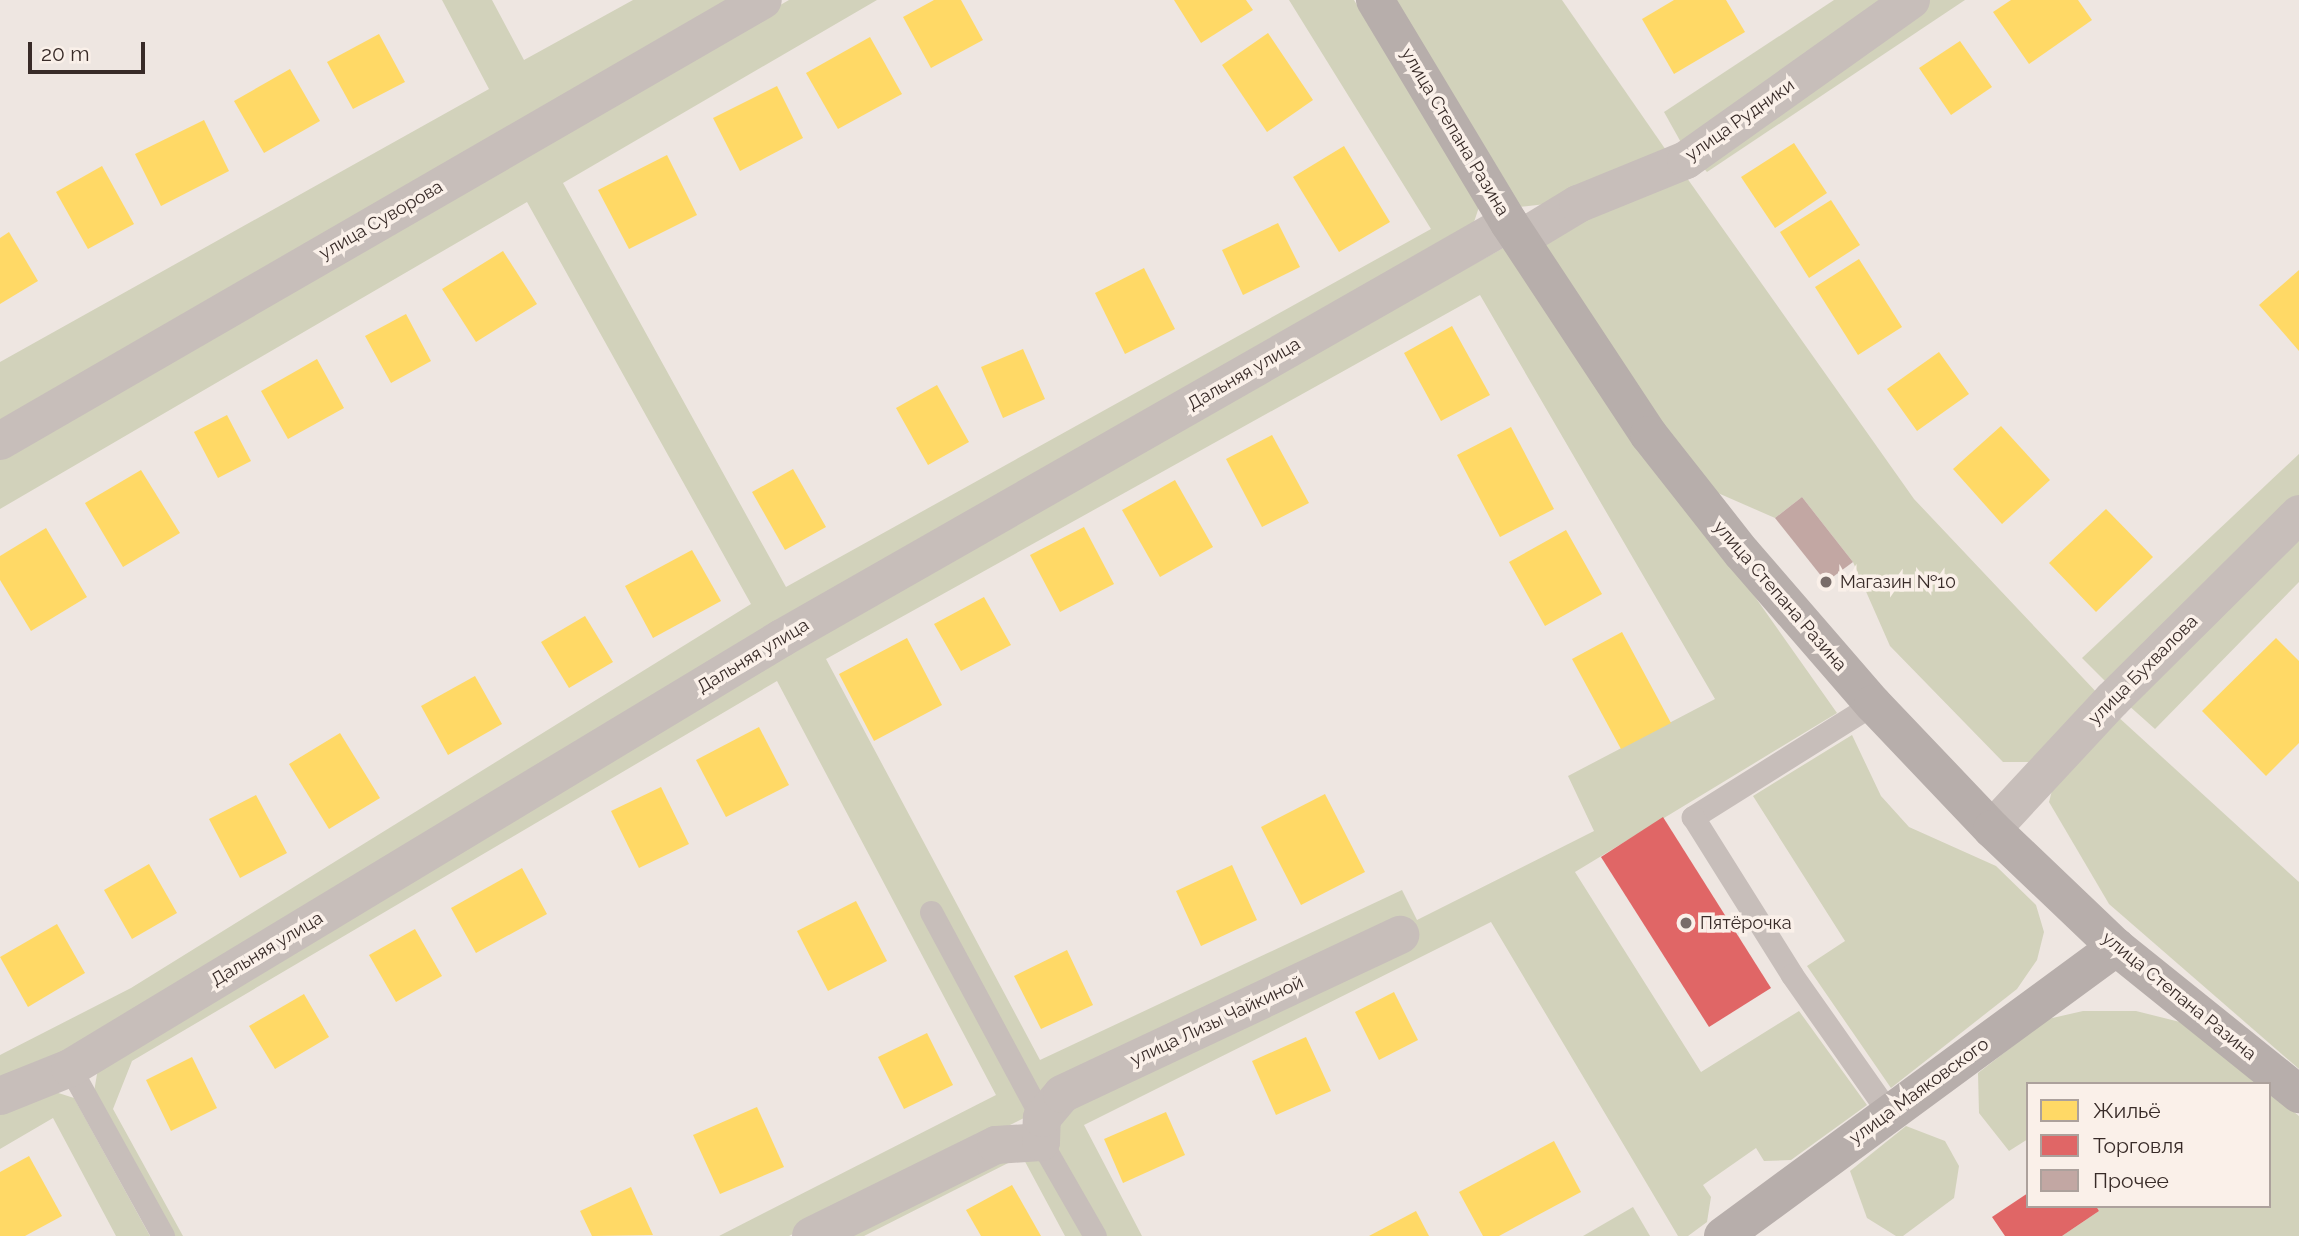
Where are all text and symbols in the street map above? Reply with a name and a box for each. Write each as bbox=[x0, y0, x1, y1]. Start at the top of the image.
scale bar bbox=[32, 28, 149, 72]
text: 20 m bbox=[41, 41, 89, 66]
street label: улица Степана Разина bbox=[1396, 44, 1514, 220]
street label: улица Рудники bbox=[1681, 74, 1799, 166]
street label: улица Суворова bbox=[315, 176, 447, 264]
street label: Дальняя улица bbox=[1184, 333, 1304, 415]
street label: улица Степана Разина bbox=[1709, 516, 1851, 676]
place label: Магазин №10 bbox=[1840, 571, 1956, 593]
marker: Магазин №10 bbox=[1818, 574, 1834, 590]
street label: улица Бухвалова bbox=[2084, 611, 2202, 729]
street label: Дальняя улица bbox=[693, 614, 813, 698]
street label: Дальняя улица bbox=[207, 907, 327, 991]
place label: Пятёрочка bbox=[1700, 912, 1792, 934]
marker: Пятёрочка bbox=[1678, 915, 1694, 931]
street label: улица Степана Разина bbox=[2098, 927, 2260, 1065]
street label: улица Лизы Чайкиной bbox=[1127, 971, 1307, 1071]
street label: улица Маяковского bbox=[1845, 1033, 1993, 1149]
legend bbox=[2026, 1082, 2271, 1208]
text: Жильё bbox=[2093, 1098, 2161, 1123]
text: Торговля bbox=[2093, 1133, 2184, 1158]
text: Прочее bbox=[2093, 1168, 2169, 1193]

